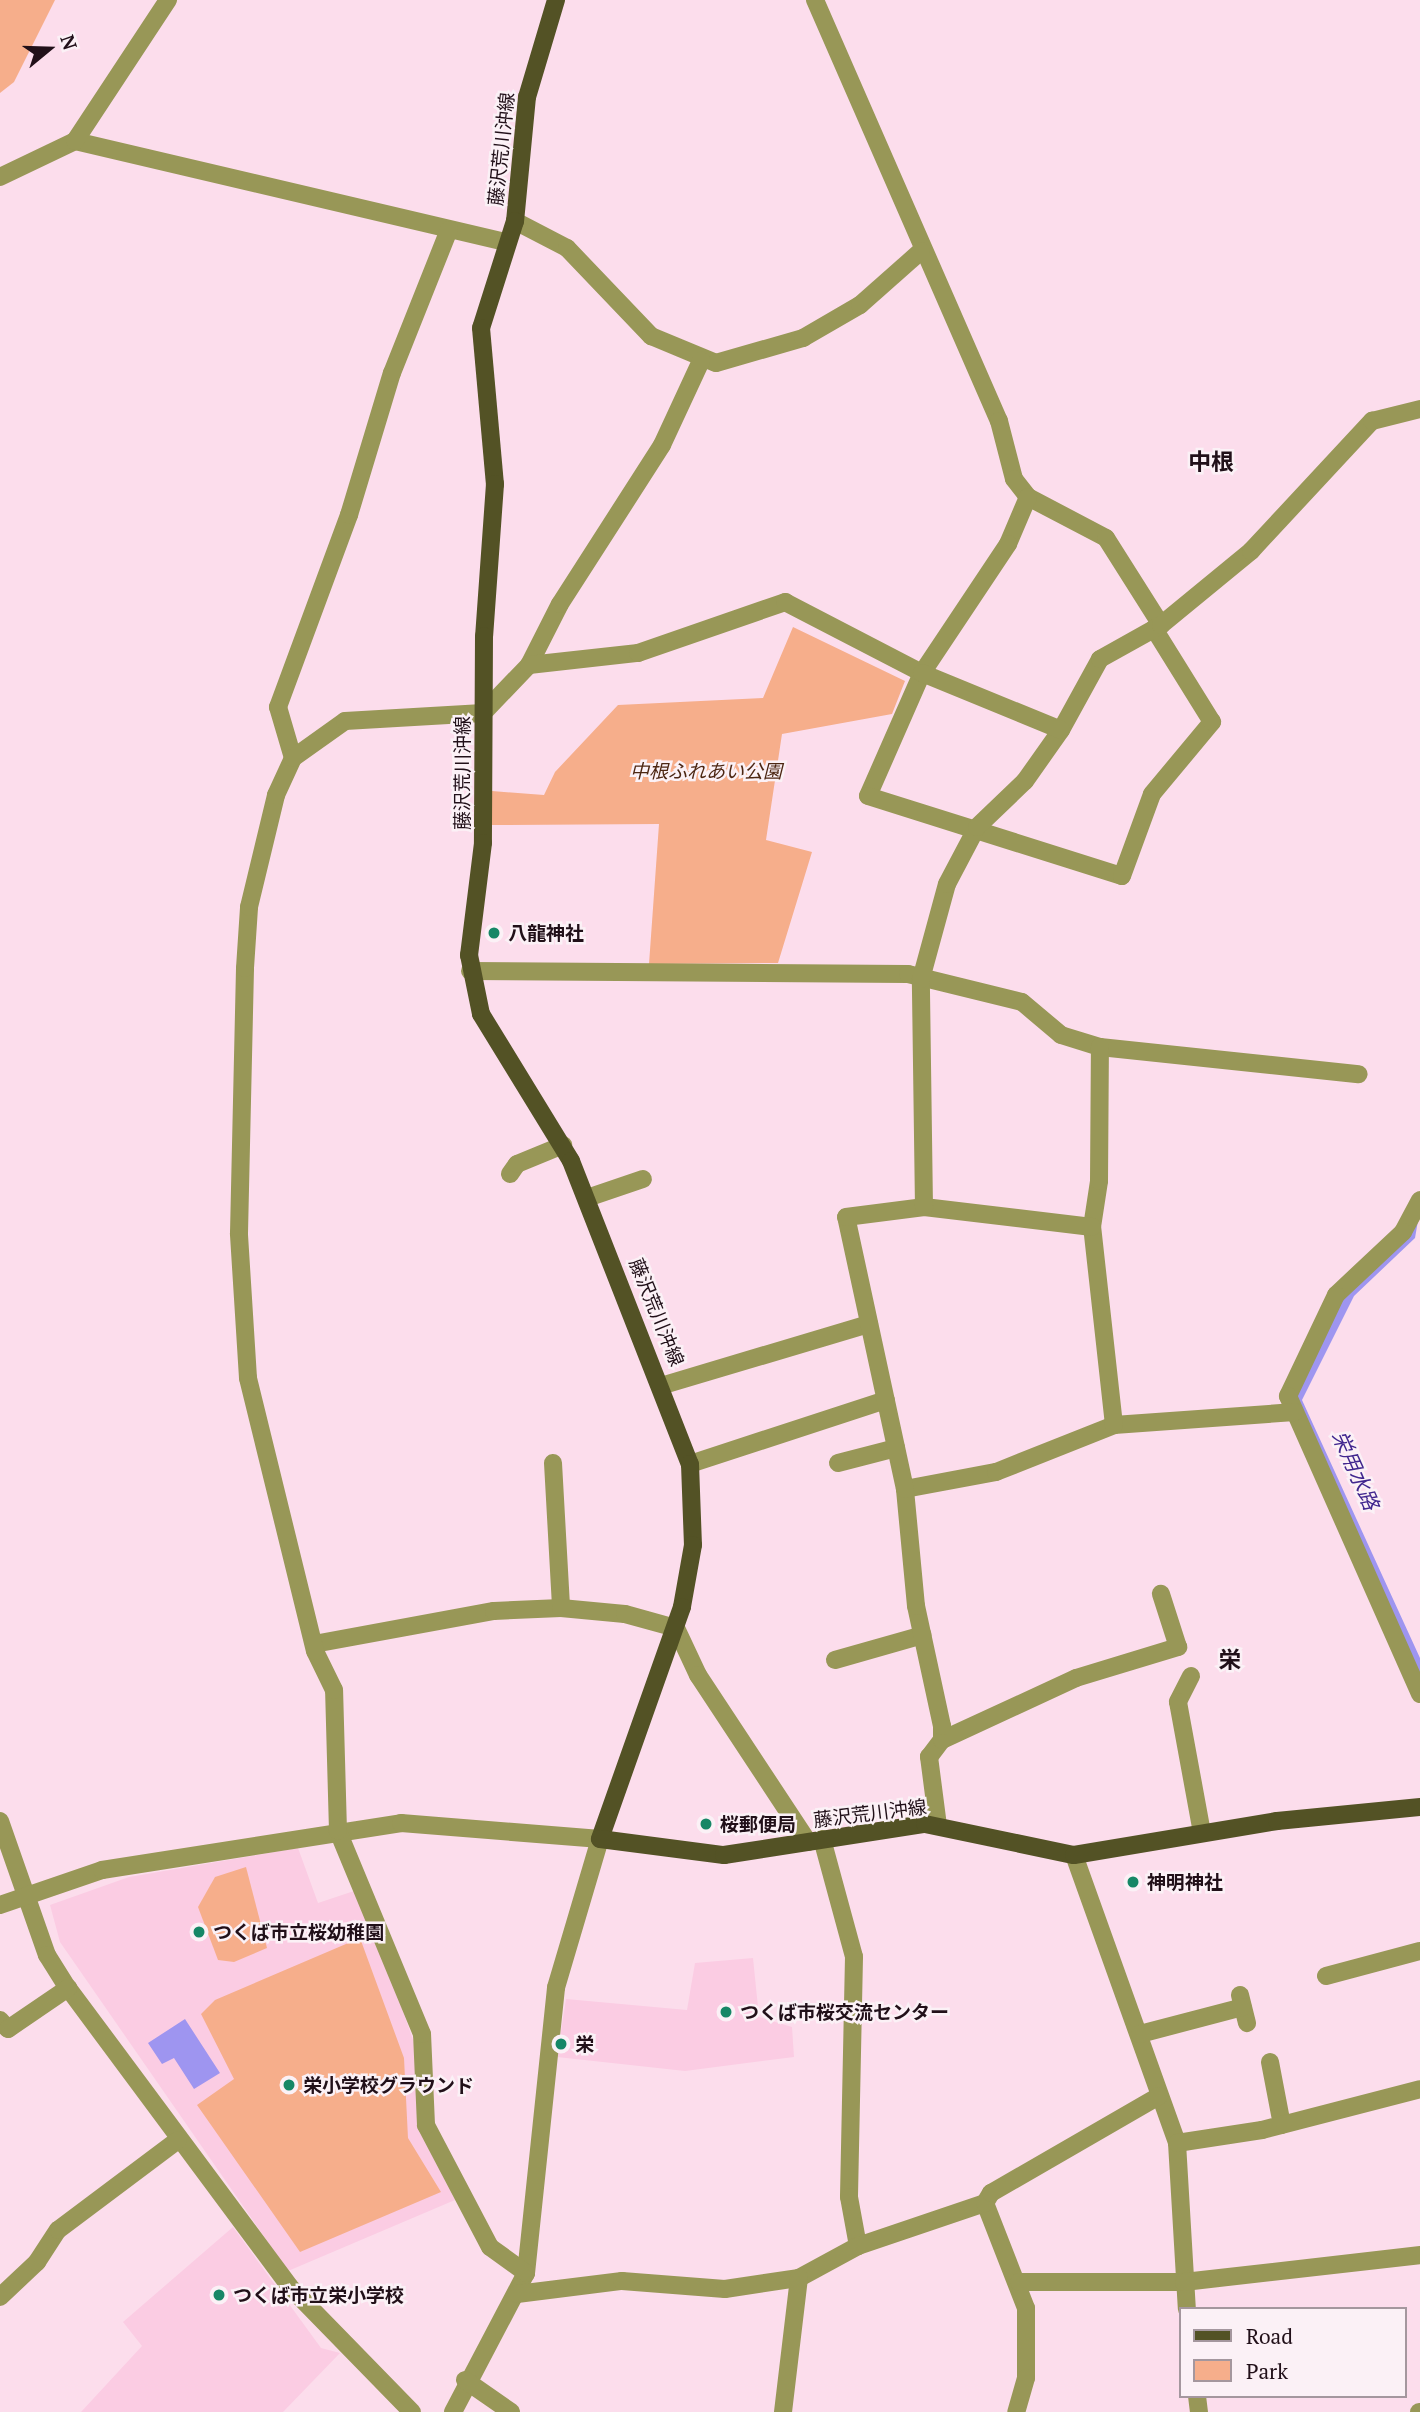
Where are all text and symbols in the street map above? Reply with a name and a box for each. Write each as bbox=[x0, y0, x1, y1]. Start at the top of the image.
north arrow bbox=[14, 14, 84, 84]
text: N bbox=[55, 31, 83, 53]
street label: 藤沢荒川沖線 bbox=[484, 91, 518, 207]
district label: 中根 bbox=[1188, 448, 1234, 476]
street label: 藤沢荒川沖線 bbox=[451, 716, 473, 830]
park label: 中根ふれあい公園 bbox=[630, 760, 782, 782]
place label: 八龍神社 bbox=[508, 922, 584, 944]
marker: 八龍神社 bbox=[486, 925, 502, 941]
street label: 藤沢荒川沖線 bbox=[625, 1255, 689, 1369]
water label: 栄用水路 bbox=[1327, 1427, 1385, 1513]
district label: 栄 bbox=[1219, 1646, 1241, 1674]
street label: 藤沢荒川沖線 bbox=[812, 1795, 928, 1831]
place label: 桜郵便局 bbox=[720, 1813, 796, 1835]
marker: 桜郵便局 bbox=[698, 1816, 714, 1832]
place label: 神明神社 bbox=[1147, 1871, 1223, 1893]
marker: 神明神社 bbox=[1125, 1874, 1141, 1890]
place label: つくば市立桜幼稚園 bbox=[213, 1921, 384, 1943]
marker: つくば市立桜幼稚園 bbox=[191, 1924, 207, 1940]
place label: つくば市桜交流センター bbox=[740, 2001, 949, 2023]
marker: つくば市桜交流センター bbox=[718, 2004, 734, 2020]
place label: 栄 bbox=[575, 2033, 594, 2055]
marker: 栄 bbox=[553, 2036, 569, 2052]
place label: 栄小学校グラウンド bbox=[303, 2074, 474, 2096]
marker: 栄小学校グラウンド bbox=[281, 2077, 297, 2093]
place label: つくば市立栄小学校 bbox=[233, 2284, 404, 2306]
marker: つくば市立栄小学校 bbox=[211, 2287, 227, 2303]
legend bbox=[1178, 2307, 1406, 2398]
text: Road bbox=[1246, 2322, 1293, 2350]
text: Park bbox=[1246, 2357, 1288, 2385]

